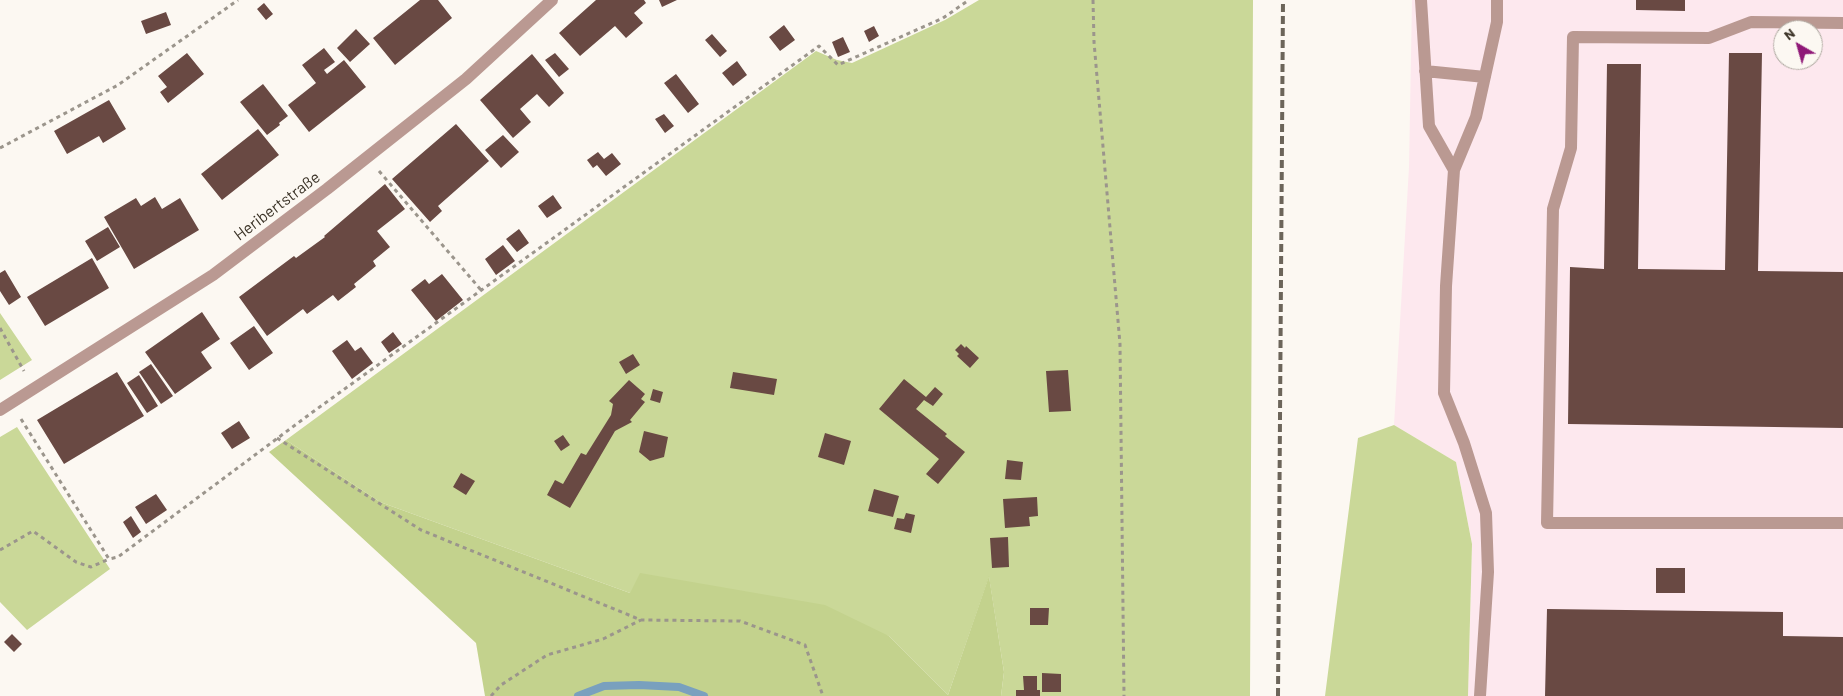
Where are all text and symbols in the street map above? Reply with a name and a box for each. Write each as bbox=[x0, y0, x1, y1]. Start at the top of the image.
north arrow bbox=[1773, 20, 1823, 70]
text: N bbox=[1780, 24, 1798, 43]
street label: Heribertstraße bbox=[230, 167, 324, 245]

